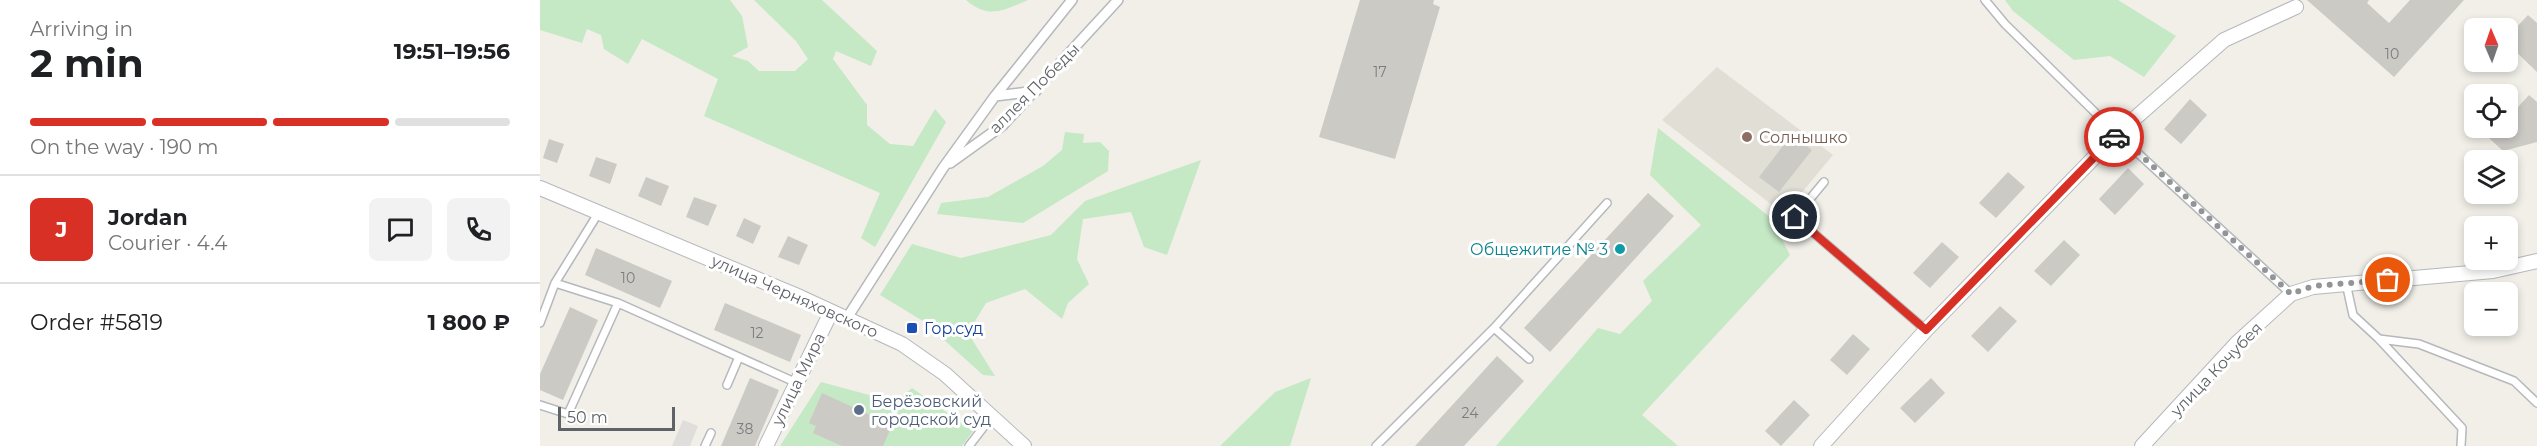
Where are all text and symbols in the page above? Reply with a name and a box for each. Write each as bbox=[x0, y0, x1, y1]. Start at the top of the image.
text: Arriving in bbox=[30, 17, 133, 41]
north arrow bbox=[2464, 18, 2518, 72]
map controls bbox=[2464, 18, 2518, 336]
text: 19:51–19:56 bbox=[394, 38, 510, 65]
text: 2 min bbox=[30, 39, 144, 87]
street label: аллея Победы bbox=[985, 39, 1083, 137]
house number: 10 bbox=[2385, 45, 2399, 63]
house number: 17 bbox=[1373, 63, 1387, 81]
button: locate bbox=[2464, 84, 2518, 138]
courier bbox=[2084, 107, 2144, 167]
icon: car bbox=[2098, 121, 2131, 154]
place label: Солнышко bbox=[1759, 128, 1848, 147]
marker: Солнышко bbox=[1740, 130, 1754, 144]
text: On the way · 190 m bbox=[30, 135, 219, 159]
button: layers bbox=[2464, 150, 2518, 204]
pin bbox=[1769, 191, 1820, 242]
button: chat bbox=[369, 198, 432, 261]
button: phone bbox=[447, 198, 510, 261]
icon: home bbox=[1778, 200, 1811, 233]
text: Jordan bbox=[108, 204, 188, 231]
text: J bbox=[56, 216, 67, 243]
button: + bbox=[2464, 216, 2518, 270]
text: Courier · 4.4 bbox=[108, 231, 227, 255]
place label: Общежитие № 3 bbox=[1470, 240, 1608, 259]
marker: Общежитие № 3 bbox=[1613, 242, 1627, 256]
street label: улица Черняховского bbox=[708, 251, 881, 342]
pin bbox=[2362, 254, 2413, 305]
icon: bag bbox=[2371, 263, 2404, 296]
house number: 10 bbox=[621, 269, 635, 287]
button: − bbox=[2464, 282, 2518, 336]
text: Order #5819 bbox=[30, 309, 163, 336]
text: 1 800 ₽ bbox=[427, 309, 510, 336]
street label: улица Кочубея bbox=[2166, 318, 2266, 421]
place label: Гор.суд bbox=[924, 319, 983, 338]
marker: Гор.суд bbox=[905, 321, 919, 335]
house number: 12 bbox=[750, 324, 764, 342]
street label: улица Мира bbox=[767, 330, 829, 430]
place label: Берёзовский городской суд bbox=[871, 392, 991, 429]
marker: Берёзовский городской суд bbox=[852, 403, 866, 417]
scale bar bbox=[558, 404, 675, 432]
house number: 24 bbox=[1462, 404, 1479, 422]
text: 50 m bbox=[567, 408, 608, 427]
house number: 38 bbox=[737, 420, 753, 438]

